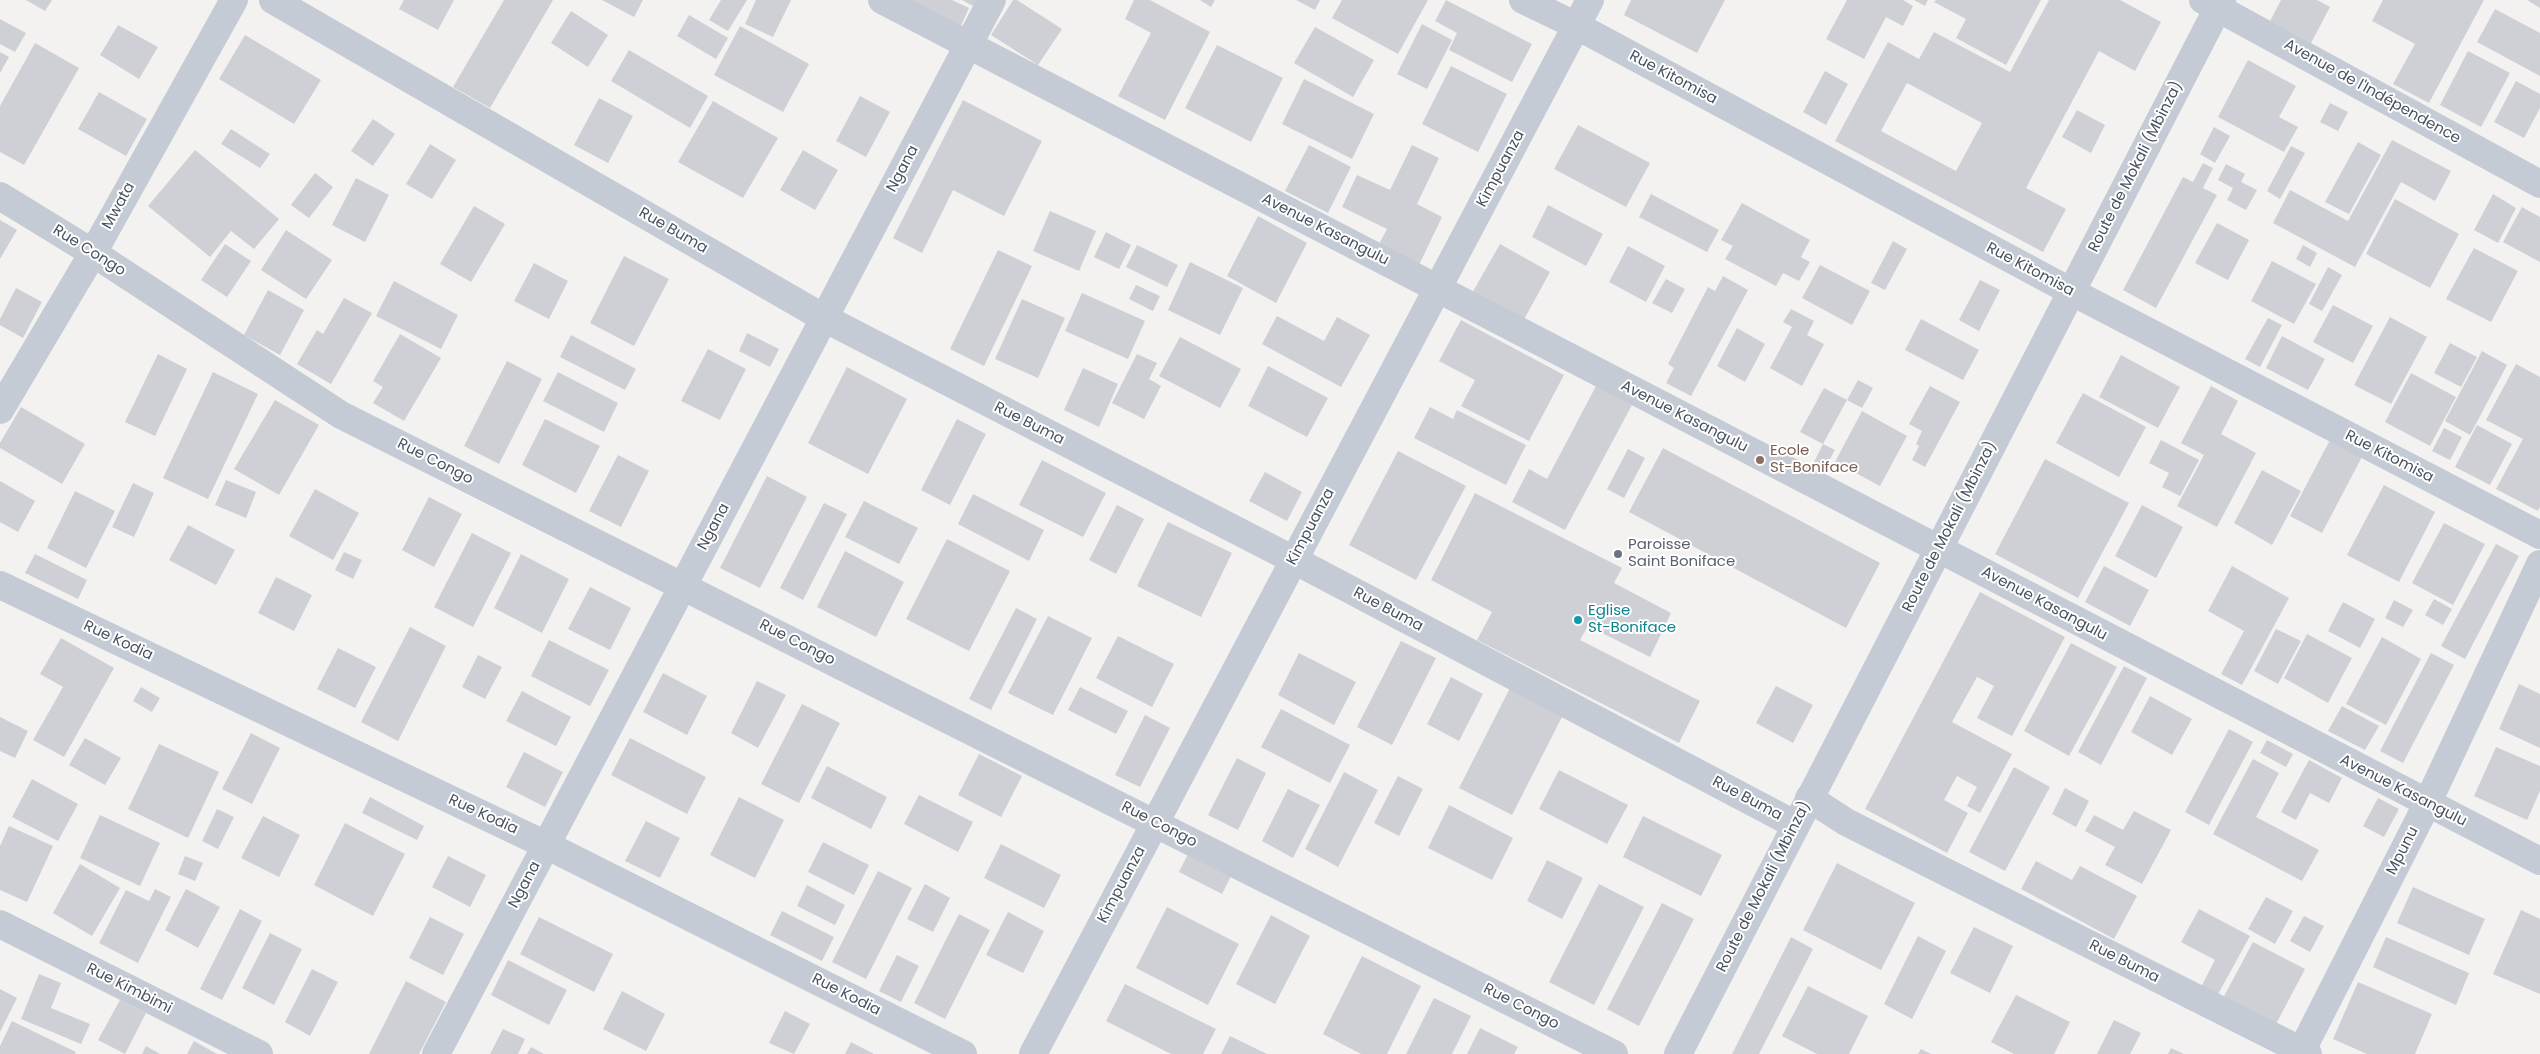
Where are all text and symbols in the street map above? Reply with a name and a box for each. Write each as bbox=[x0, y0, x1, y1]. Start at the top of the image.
street label: Avenue de l'Indépendence bbox=[2281, 36, 2463, 148]
street label: Rue Kitomisa bbox=[1626, 47, 1720, 109]
street label: Route de Mokali (Mbinza) bbox=[2085, 79, 2187, 255]
street label: Kimpuanza bbox=[1473, 127, 1529, 211]
street label: Ngana bbox=[883, 142, 923, 196]
street label: Mwata bbox=[99, 179, 139, 233]
street label: Avenue Kasangulu bbox=[1259, 190, 1391, 270]
street label: Rue Buma bbox=[635, 204, 711, 258]
street label: Rue Congo bbox=[49, 221, 129, 281]
street label: Rue Kitomisa bbox=[1983, 239, 2077, 301]
street label: Avenue Kasangulu bbox=[1618, 377, 1750, 457]
street label: Rue Buma bbox=[991, 399, 1067, 449]
street label: Rue Kitomisa bbox=[2342, 427, 2436, 487]
street label: Rue Congo bbox=[394, 435, 476, 489]
street label: Route de Mokali (Mbinza) bbox=[1899, 439, 2001, 615]
place label: Ecole St-Boniface bbox=[1770, 442, 1858, 477]
marker: Ecole St-Boniface bbox=[1754, 454, 1766, 466]
street label: Kimpuanza bbox=[1283, 485, 1339, 569]
street label: Ngana bbox=[694, 500, 734, 554]
place label: Paroisse Saint Boniface bbox=[1628, 536, 1735, 571]
marker: Paroisse Saint Boniface bbox=[1612, 548, 1624, 560]
street label: Avenue Kasangulu bbox=[1978, 563, 2110, 645]
street label: Rue Buma bbox=[1350, 584, 1426, 636]
place label: Eglise St-Boniface bbox=[1588, 602, 1676, 637]
marker: Eglise St-Boniface bbox=[1572, 614, 1584, 626]
street label: Rue Congo bbox=[756, 616, 838, 670]
street label: Rue Kodia bbox=[80, 617, 156, 665]
street label: Avenue Kasangulu bbox=[2337, 751, 2469, 831]
street label: Rue Buma bbox=[1709, 773, 1785, 825]
street label: Rue Kodia bbox=[445, 791, 521, 839]
street label: Rue Congo bbox=[1118, 798, 1200, 852]
street label: Route de Mokali (Mbinza) bbox=[1713, 799, 1815, 975]
street label: Mpunu bbox=[2383, 824, 2423, 878]
street label: Kimpuanza bbox=[1094, 843, 1150, 927]
street label: Ngana bbox=[505, 858, 545, 912]
street label: Rue Buma bbox=[2086, 937, 2162, 987]
street label: Rue Kimbimi bbox=[83, 960, 175, 1018]
street label: Rue Kodia bbox=[809, 970, 883, 1020]
street label: Rue Congo bbox=[1480, 980, 1562, 1034]

